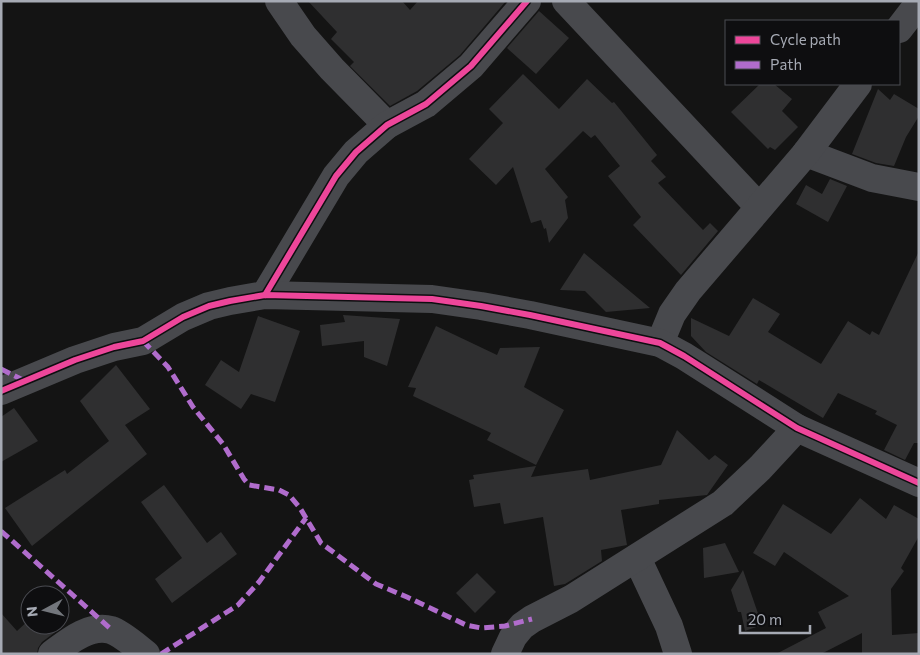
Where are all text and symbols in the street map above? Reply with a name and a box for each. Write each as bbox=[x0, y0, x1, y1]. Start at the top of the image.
legend bbox=[725, 20, 900, 85]
text: Cycle path bbox=[770, 30, 841, 48]
text: Path bbox=[770, 55, 802, 73]
north arrow bbox=[20, 585, 70, 635]
scale bar bbox=[740, 602, 810, 634]
text: N bbox=[23, 605, 41, 618]
text: 20 m bbox=[748, 610, 782, 628]

